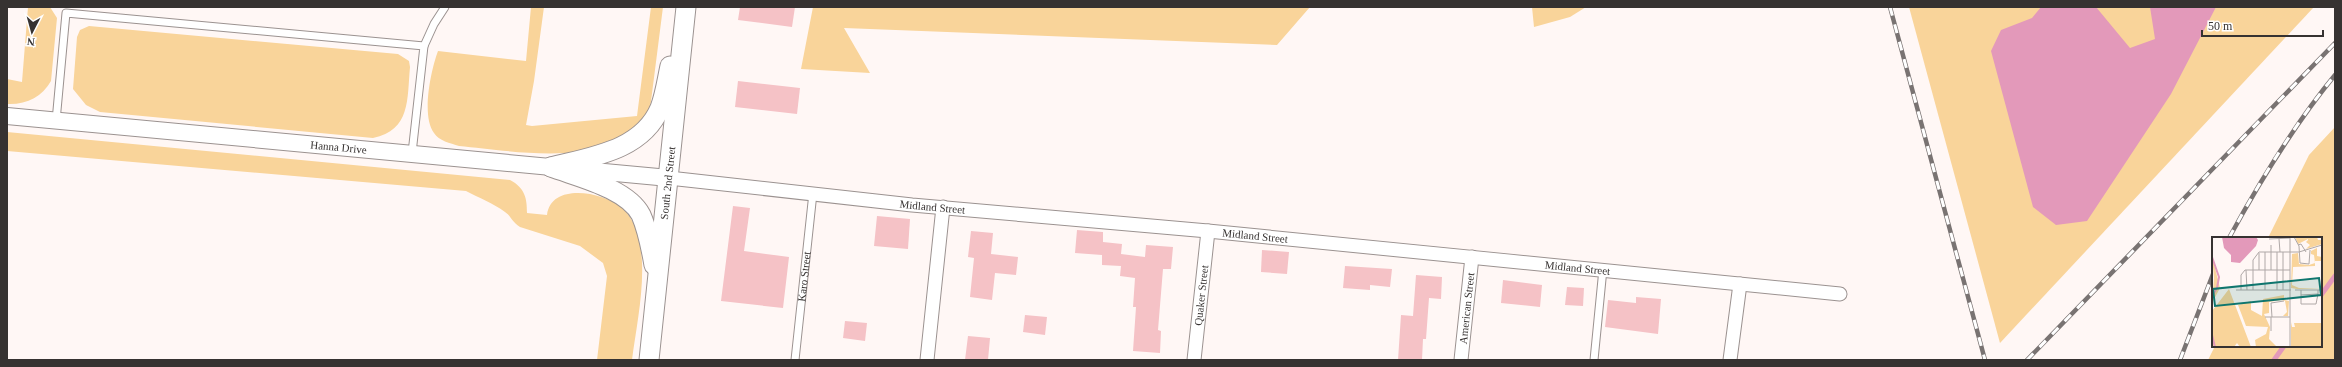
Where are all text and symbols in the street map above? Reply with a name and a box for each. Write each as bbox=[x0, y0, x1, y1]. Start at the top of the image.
north arrow bbox=[12, 12, 52, 52]
scale bar bbox=[2202, 12, 2323, 38]
text: 50 m bbox=[2208, 19, 2233, 33]
text: N bbox=[26, 36, 36, 48]
street label: Hanna Drive bbox=[310, 138, 367, 156]
street label: South 2nd Street bbox=[658, 146, 677, 220]
street label: Midland Street bbox=[899, 198, 966, 216]
street label: Midland Street bbox=[1222, 226, 1288, 245]
inset map bbox=[2212, 237, 2322, 347]
street label: Karo Street bbox=[795, 251, 813, 302]
street label: Midland Street bbox=[1544, 259, 1611, 277]
street label: Quaker Street bbox=[1192, 264, 1210, 326]
street label: American Street bbox=[1457, 272, 1476, 345]

